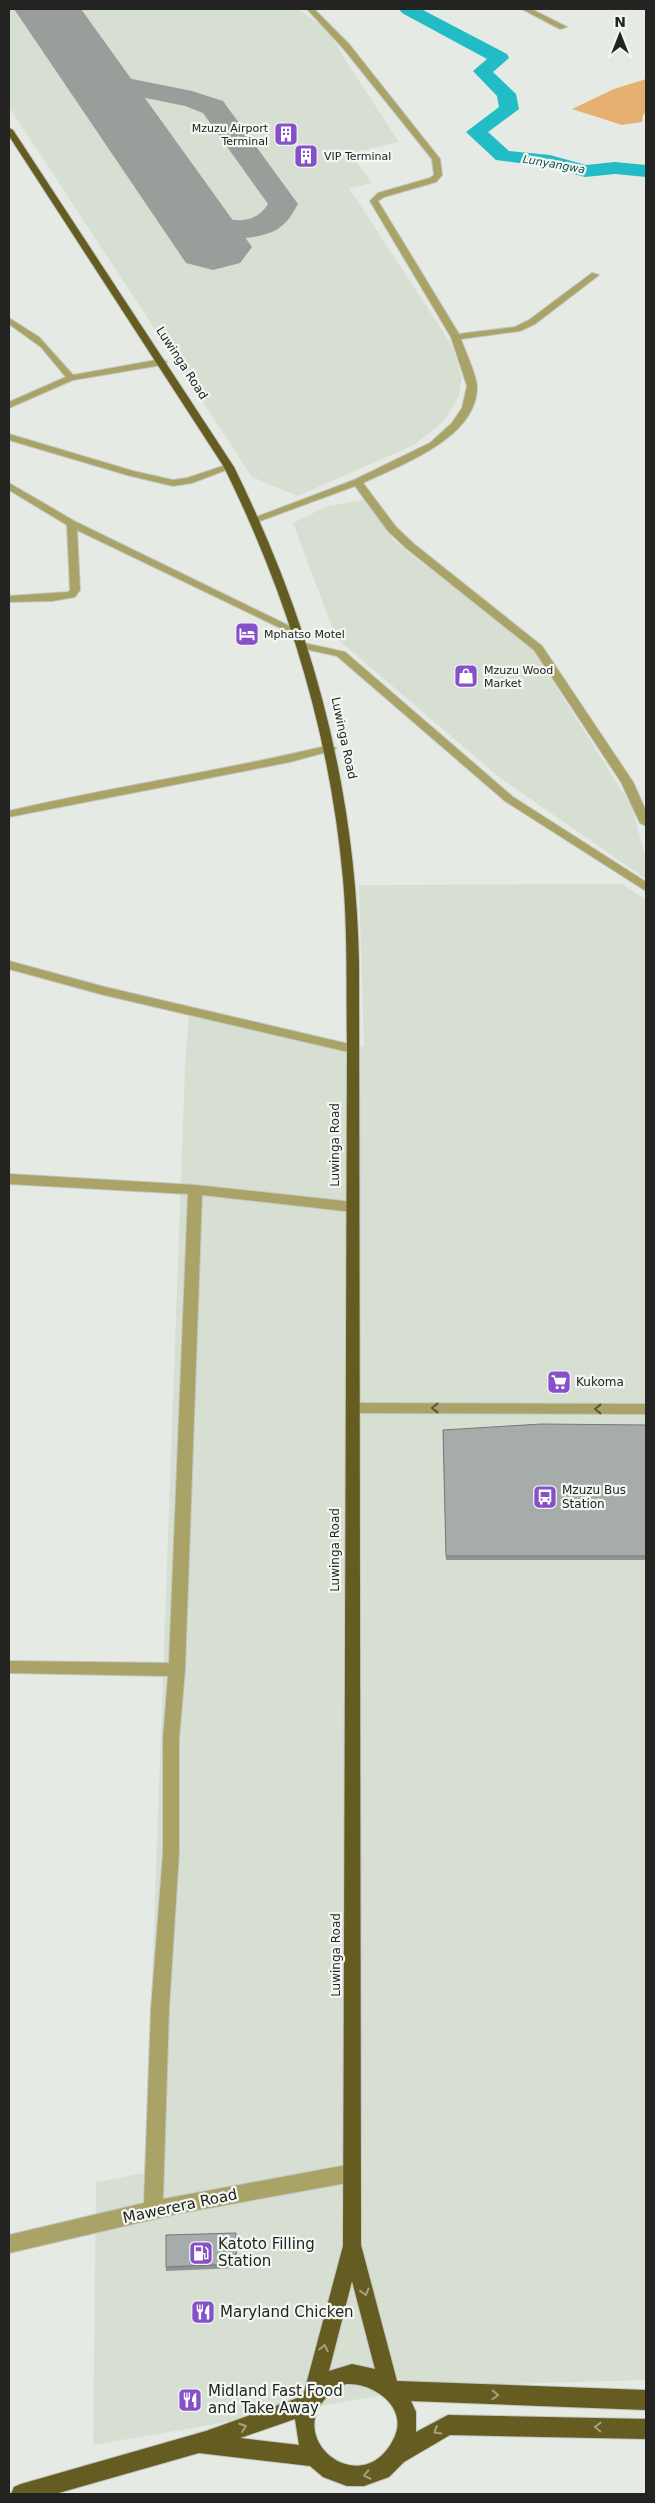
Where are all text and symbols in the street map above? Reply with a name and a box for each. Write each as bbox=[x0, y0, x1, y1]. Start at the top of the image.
north arrow bbox=[595, 10, 645, 60]
text: N bbox=[614, 14, 626, 30]
building icon: Mzuzu Airport Terminal bbox=[273, 121, 299, 147]
place label: Mzuzu Airport Terminal bbox=[192, 122, 269, 148]
building icon: VIP Terminal bbox=[293, 143, 319, 169]
place label: VIP Terminal bbox=[324, 150, 391, 163]
water label: Lunyangwa bbox=[522, 153, 586, 176]
street label: Luwinga Road bbox=[153, 324, 211, 402]
hotel icon: Mphatso Motel bbox=[234, 621, 260, 647]
place label: Mphatso Motel bbox=[264, 628, 345, 641]
shop icon: Mzuzu Wood Market bbox=[453, 663, 479, 689]
place label: Mzuzu Wood Market bbox=[484, 664, 553, 690]
street label: Luwinga Road bbox=[328, 696, 360, 780]
street label: Luwinga Road bbox=[328, 1103, 342, 1187]
supermarket icon: Kukoma bbox=[546, 1369, 572, 1395]
place label: Kukoma bbox=[576, 1375, 624, 1389]
one-way arrow bbox=[431, 1403, 438, 1413]
one-way arrow bbox=[593, 1404, 601, 1414]
place label: Mzuzu Bus Station bbox=[562, 1483, 626, 1511]
bus stop icon: Mzuzu Bus Station bbox=[532, 1484, 558, 1510]
street label: Luwinga Road bbox=[328, 1508, 342, 1592]
street label: Luwinga Road bbox=[329, 1913, 343, 1997]
street label: Mawerera Road bbox=[121, 2185, 239, 2227]
place label: Katoto Filling Station bbox=[218, 2235, 315, 2270]
fuel station icon: Katoto Filling Station bbox=[188, 2240, 214, 2266]
one-way arrow bbox=[359, 2288, 369, 2296]
restaurant icon: Maryland Chicken bbox=[190, 2299, 216, 2325]
place label: Maryland Chicken bbox=[220, 2303, 354, 2321]
one-way arrow bbox=[318, 2344, 329, 2353]
place label: Midland Fast Food and Take Away bbox=[208, 2382, 343, 2417]
restaurant icon: Midland Fast Food and Take Away bbox=[177, 2387, 203, 2413]
one-way arrow bbox=[492, 2389, 500, 2400]
one-way arrow bbox=[593, 2422, 601, 2432]
one-way arrow bbox=[238, 2423, 247, 2433]
one-way arrow bbox=[433, 2425, 442, 2435]
one-way arrow bbox=[362, 2469, 371, 2479]

